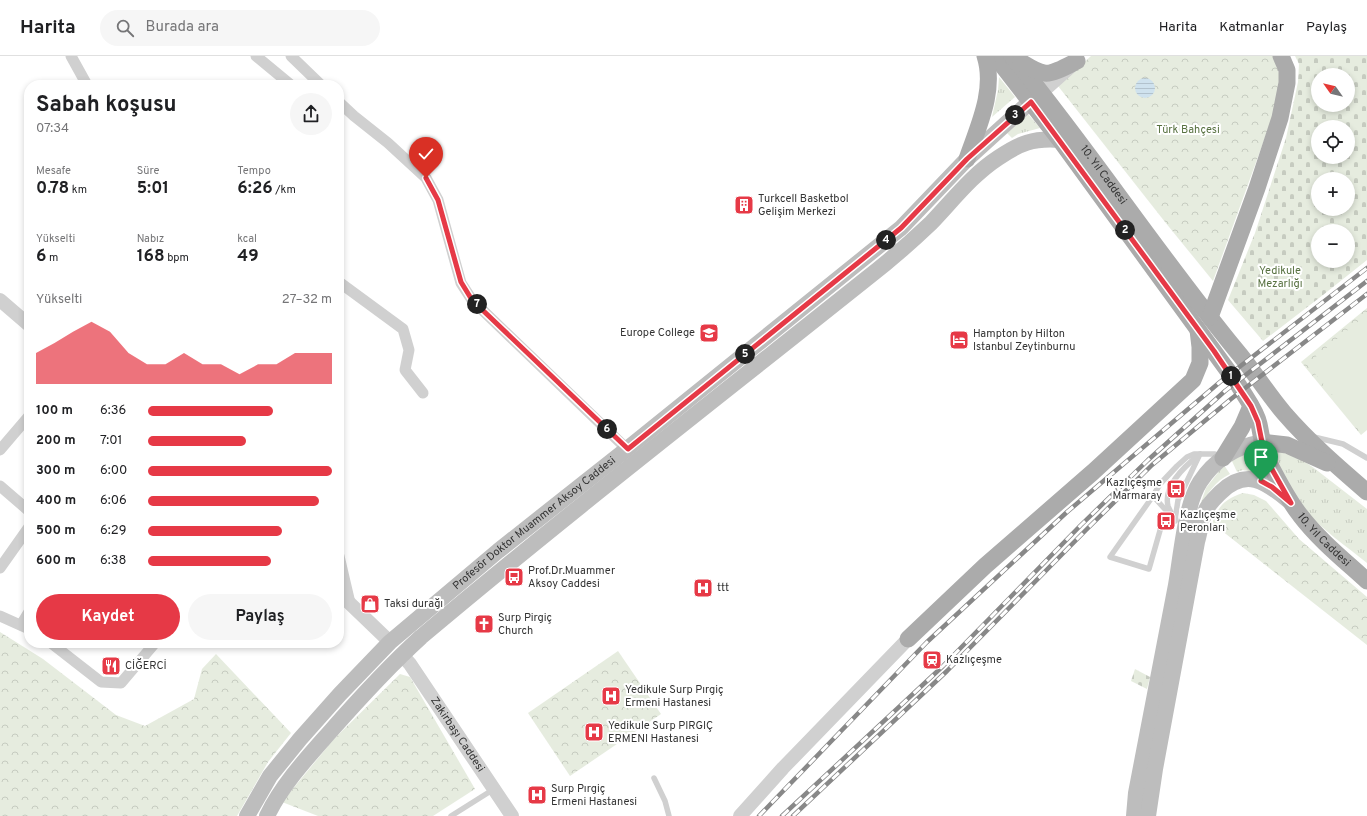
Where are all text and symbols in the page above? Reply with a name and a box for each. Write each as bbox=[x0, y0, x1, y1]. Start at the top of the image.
search box bbox=[100, 10, 380, 46]
text: Harita bbox=[20, 16, 76, 40]
icon: search bbox=[114, 17, 136, 39]
text: Burada ara bbox=[146, 18, 219, 37]
text: Harita bbox=[1159, 19, 1197, 36]
text: Katmanlar bbox=[1219, 19, 1284, 36]
text: Paylaş bbox=[1306, 19, 1347, 36]
north arrow bbox=[1311, 68, 1355, 112]
map controls bbox=[1311, 68, 1355, 268]
text: Sabah koşusu bbox=[36, 92, 177, 119]
button: share bbox=[290, 93, 332, 135]
pin: 3 bbox=[1005, 105, 1025, 125]
text: 3 bbox=[1012, 108, 1018, 122]
button: locate bbox=[1311, 120, 1355, 164]
text: 07:34 bbox=[36, 121, 69, 137]
park label: Türk Bahçesi bbox=[1156, 123, 1220, 137]
pin bbox=[409, 137, 443, 178]
icon: check bbox=[415, 143, 437, 165]
street label: 10. Yıl Caddesi bbox=[1077, 143, 1130, 207]
text: Mesafe bbox=[36, 164, 71, 178]
text: Süre bbox=[137, 164, 159, 178]
text: Tempo bbox=[237, 164, 271, 178]
button: + bbox=[1311, 172, 1355, 216]
text: 0.78 bbox=[36, 178, 69, 200]
text: 5:01 bbox=[137, 178, 169, 200]
text: 6:26 bbox=[237, 178, 273, 200]
text: km bbox=[69, 183, 87, 197]
text: /km bbox=[273, 183, 296, 197]
place label: Turkcell Basketbol Gelişim Merkezi bbox=[758, 192, 849, 219]
building icon: Turkcell Basketbol Gelişim Merkezi bbox=[733, 194, 755, 216]
pin: 2 bbox=[1115, 220, 1135, 240]
text: 2 bbox=[1122, 223, 1128, 237]
button: − bbox=[1311, 224, 1355, 268]
pin: 4 bbox=[876, 230, 896, 250]
text: Yükselti bbox=[36, 232, 75, 246]
text: Nabız bbox=[137, 232, 164, 246]
text: kcal bbox=[237, 232, 257, 246]
text: 4 bbox=[882, 233, 890, 247]
text: 6 bbox=[36, 246, 46, 268]
text: 168 bbox=[137, 246, 165, 268]
text: 49 bbox=[237, 246, 259, 268]
text: m bbox=[46, 251, 58, 265]
text: bpm bbox=[165, 251, 189, 265]
park label: Yedikule Mezarlığı bbox=[1257, 264, 1303, 291]
text: Yükselti bbox=[36, 292, 82, 308]
text: 27–32 m bbox=[282, 292, 332, 308]
pin: 7 bbox=[467, 294, 487, 314]
text: 7 bbox=[474, 297, 480, 311]
school or university icon: Europe College bbox=[698, 322, 720, 344]
place label: Europe College bbox=[620, 326, 695, 340]
place label: Hampton by Hilton Istanbul Zeytinburnu bbox=[973, 327, 1076, 354]
hotel icon: Hampton by Hilton Istanbul Zeytinburnu bbox=[948, 329, 970, 351]
pin: 5 bbox=[735, 344, 755, 364]
text: 5 bbox=[742, 347, 748, 361]
pin: 1 bbox=[1221, 366, 1241, 386]
text: 1 bbox=[1229, 369, 1233, 383]
text: 100 m bbox=[36, 403, 73, 419]
text: 6:36 bbox=[100, 403, 126, 419]
pin: 6 bbox=[597, 419, 617, 439]
text: 6 bbox=[604, 422, 610, 436]
text: 200 m bbox=[36, 433, 76, 449]
text: 7:01 bbox=[100, 433, 122, 449]
pin bbox=[1244, 440, 1278, 481]
icon: arrive bbox=[1250, 446, 1272, 468]
street label: Profesör Doktor Muammer Aksoy Caddesi bbox=[450, 454, 619, 593]
text: 300 m bbox=[36, 463, 75, 479]
text: 6:00 bbox=[100, 463, 127, 479]
place label: Kazlıçeşme Marmaray bbox=[1106, 476, 1162, 503]
bus stop icon: Kazlıçeşme Marmaray bbox=[1165, 478, 1187, 500]
text: 400 m bbox=[36, 493, 76, 509]
text: 6:06 bbox=[100, 493, 127, 509]
place label: Kazlıçeşme Peronları bbox=[1180, 508, 1236, 535]
bus stop icon: Kazlıçeşme Peronları bbox=[1155, 510, 1177, 532]
street label: 10. Yıl Caddesi bbox=[1294, 510, 1353, 570]
text: 500 m bbox=[36, 523, 76, 539]
text: 6:29 bbox=[100, 523, 126, 539]
text: 600 m bbox=[36, 553, 76, 569]
text: 6:38 bbox=[100, 553, 126, 569]
place label: Prof.Dr.Muammer Aksoy Caddesi bbox=[528, 564, 616, 591]
bus stop icon: Prof.Dr.Muammer Aksoy Caddesi bbox=[503, 566, 525, 588]
hospital icon: ttt bbox=[692, 577, 714, 599]
place label: ttt bbox=[717, 581, 729, 595]
shop icon: Taksi durağı bbox=[359, 593, 381, 615]
button: Kaydet bbox=[36, 594, 180, 640]
button: Paylaş bbox=[188, 594, 332, 640]
place label: Taksi durağı bbox=[384, 597, 443, 611]
place label: Surp Pirgiç Church bbox=[498, 611, 552, 638]
church icon: Surp Pirgiç Church bbox=[473, 613, 495, 635]
station icon: Kazlıçeşme bbox=[921, 649, 943, 671]
place label: Kazlıçeşme bbox=[946, 653, 1002, 667]
restaurant icon: CİĞERCİ bbox=[100, 655, 122, 677]
place label: CİĞERCİ bbox=[125, 658, 167, 673]
place label: Yedikule Surp Pırgiç Ermeni Hastanesi bbox=[625, 683, 724, 710]
hospital icon: Yedikule Surp Pırgiç Ermeni Hastanesi bbox=[600, 685, 622, 707]
street label: Zakirbaşı Caddesi bbox=[427, 694, 488, 775]
place label: Yedikule Surp PIRGIÇ ERMENI Hastanesi bbox=[608, 719, 713, 746]
hospital icon: Yedikule Surp PIRGIÇ ERMENI Hastanesi bbox=[583, 721, 605, 743]
place label: Surp Pırgiç Ermeni Hastanesi bbox=[551, 782, 637, 809]
hospital icon: Surp Pırgiç Ermeni Hastanesi bbox=[526, 784, 548, 806]

